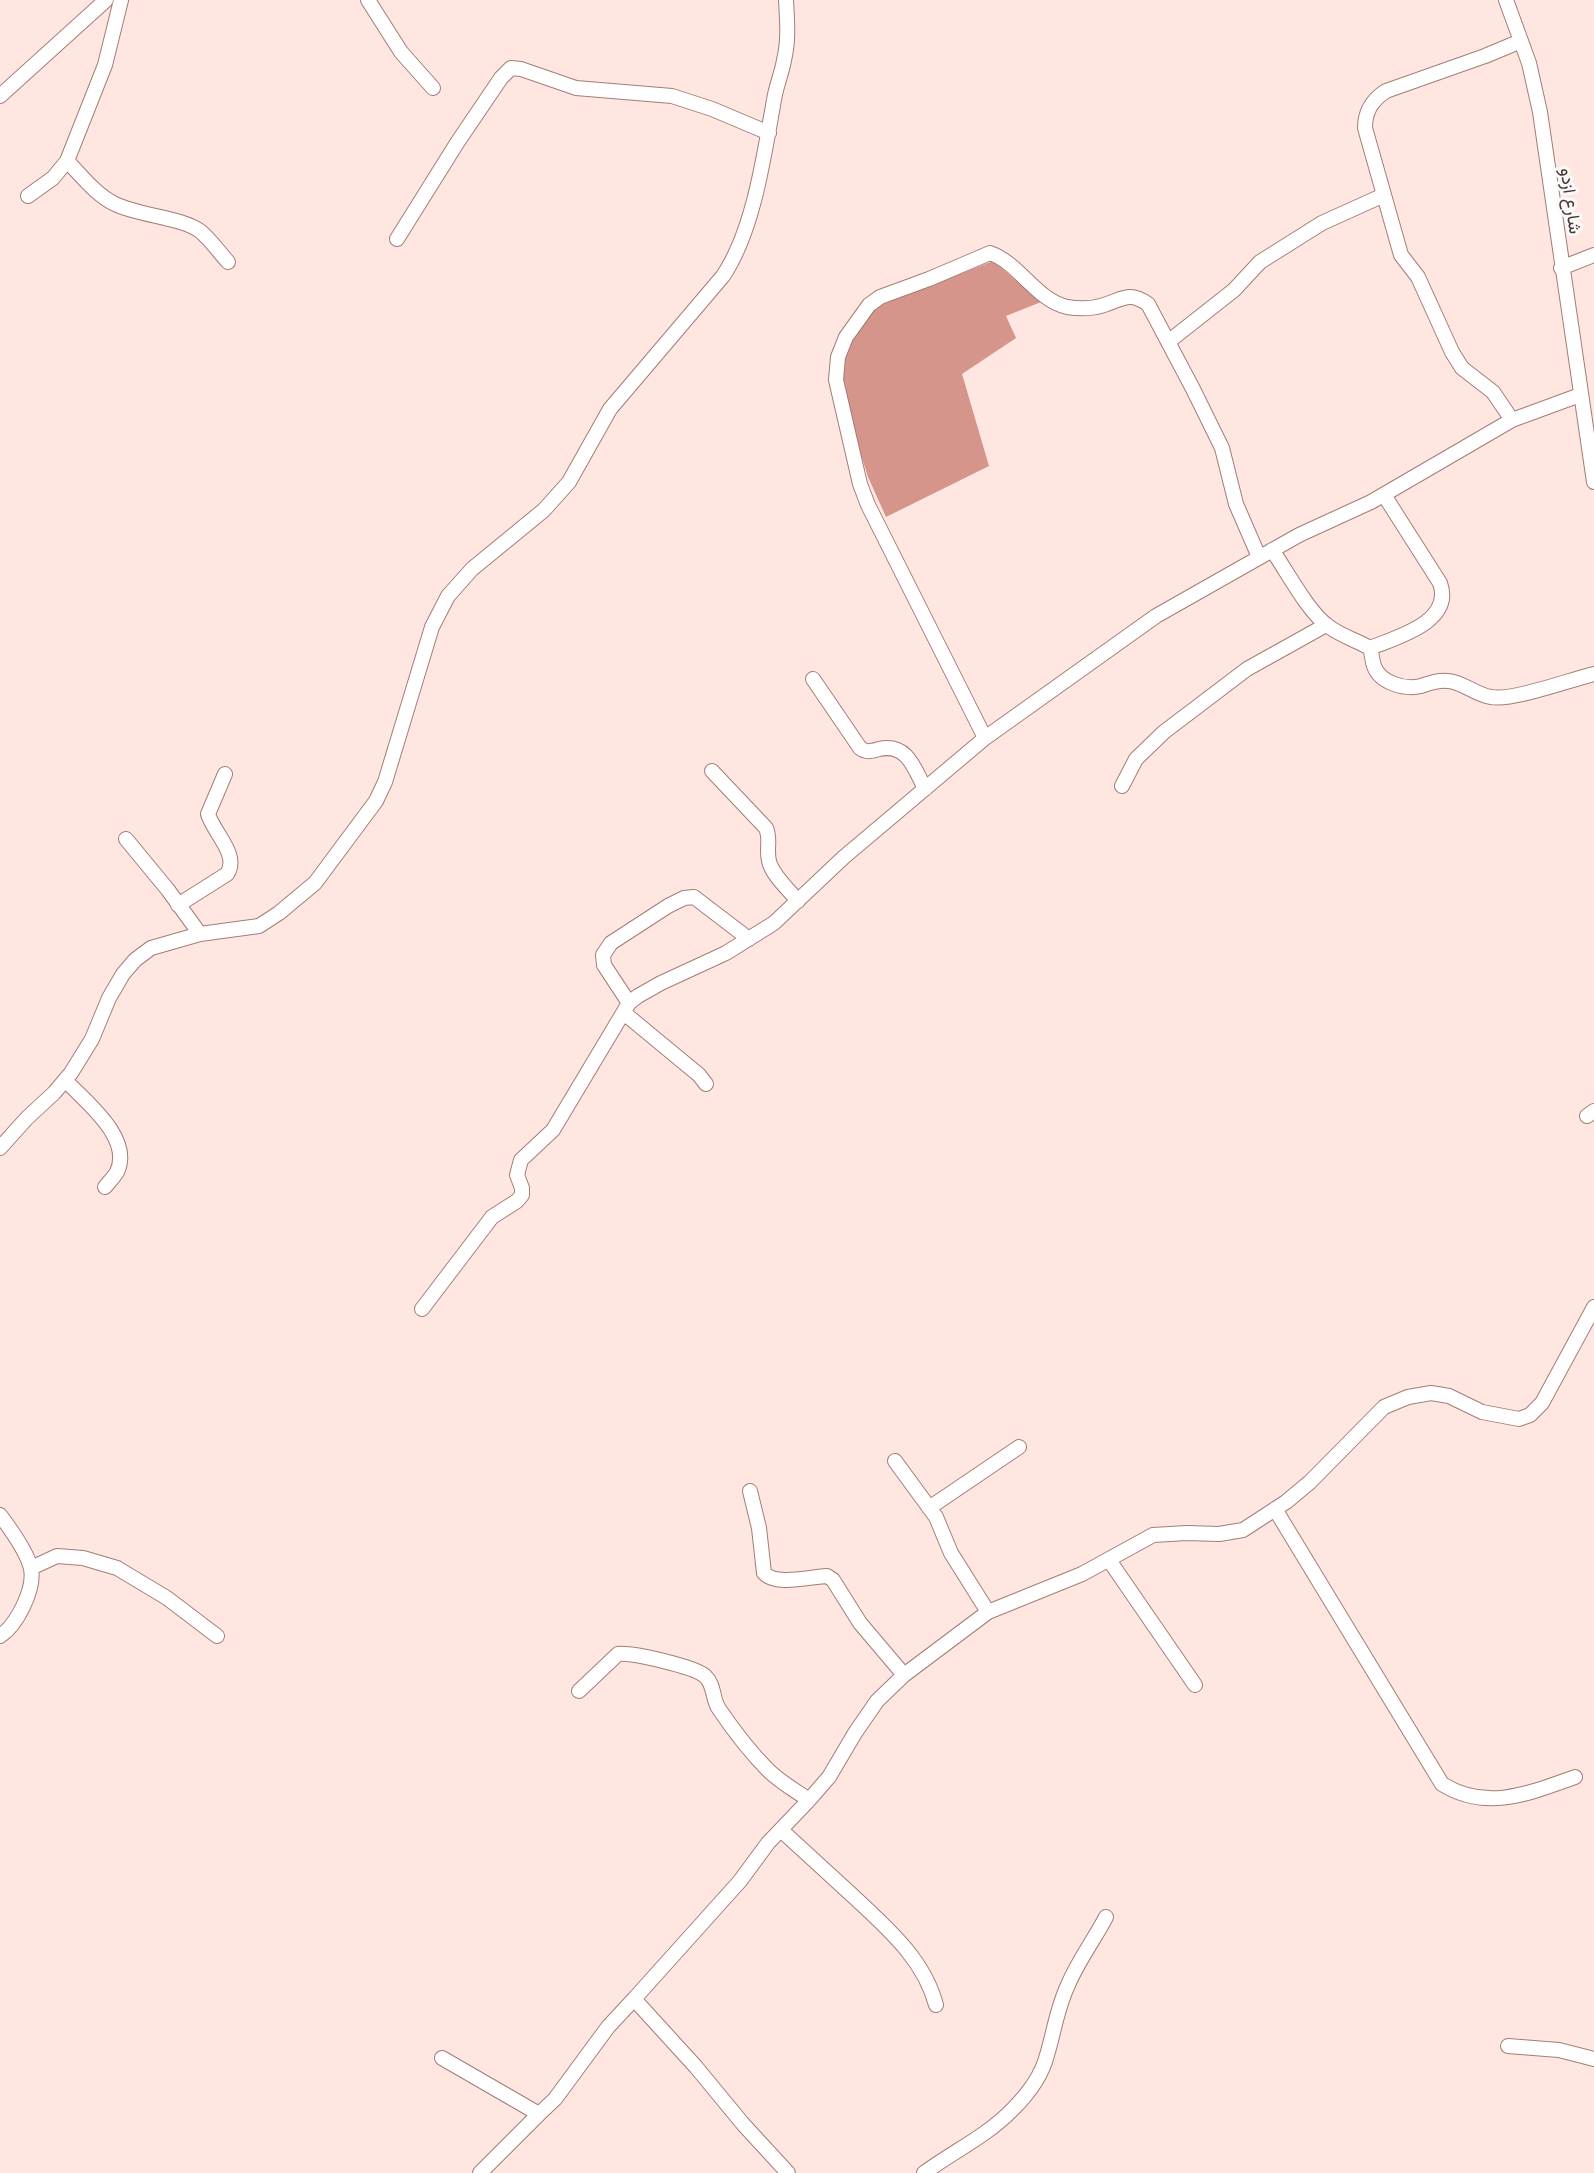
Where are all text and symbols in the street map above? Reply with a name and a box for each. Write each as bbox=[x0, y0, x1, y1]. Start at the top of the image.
street label: شارع ازدو bbox=[1555, 167, 1585, 235]

